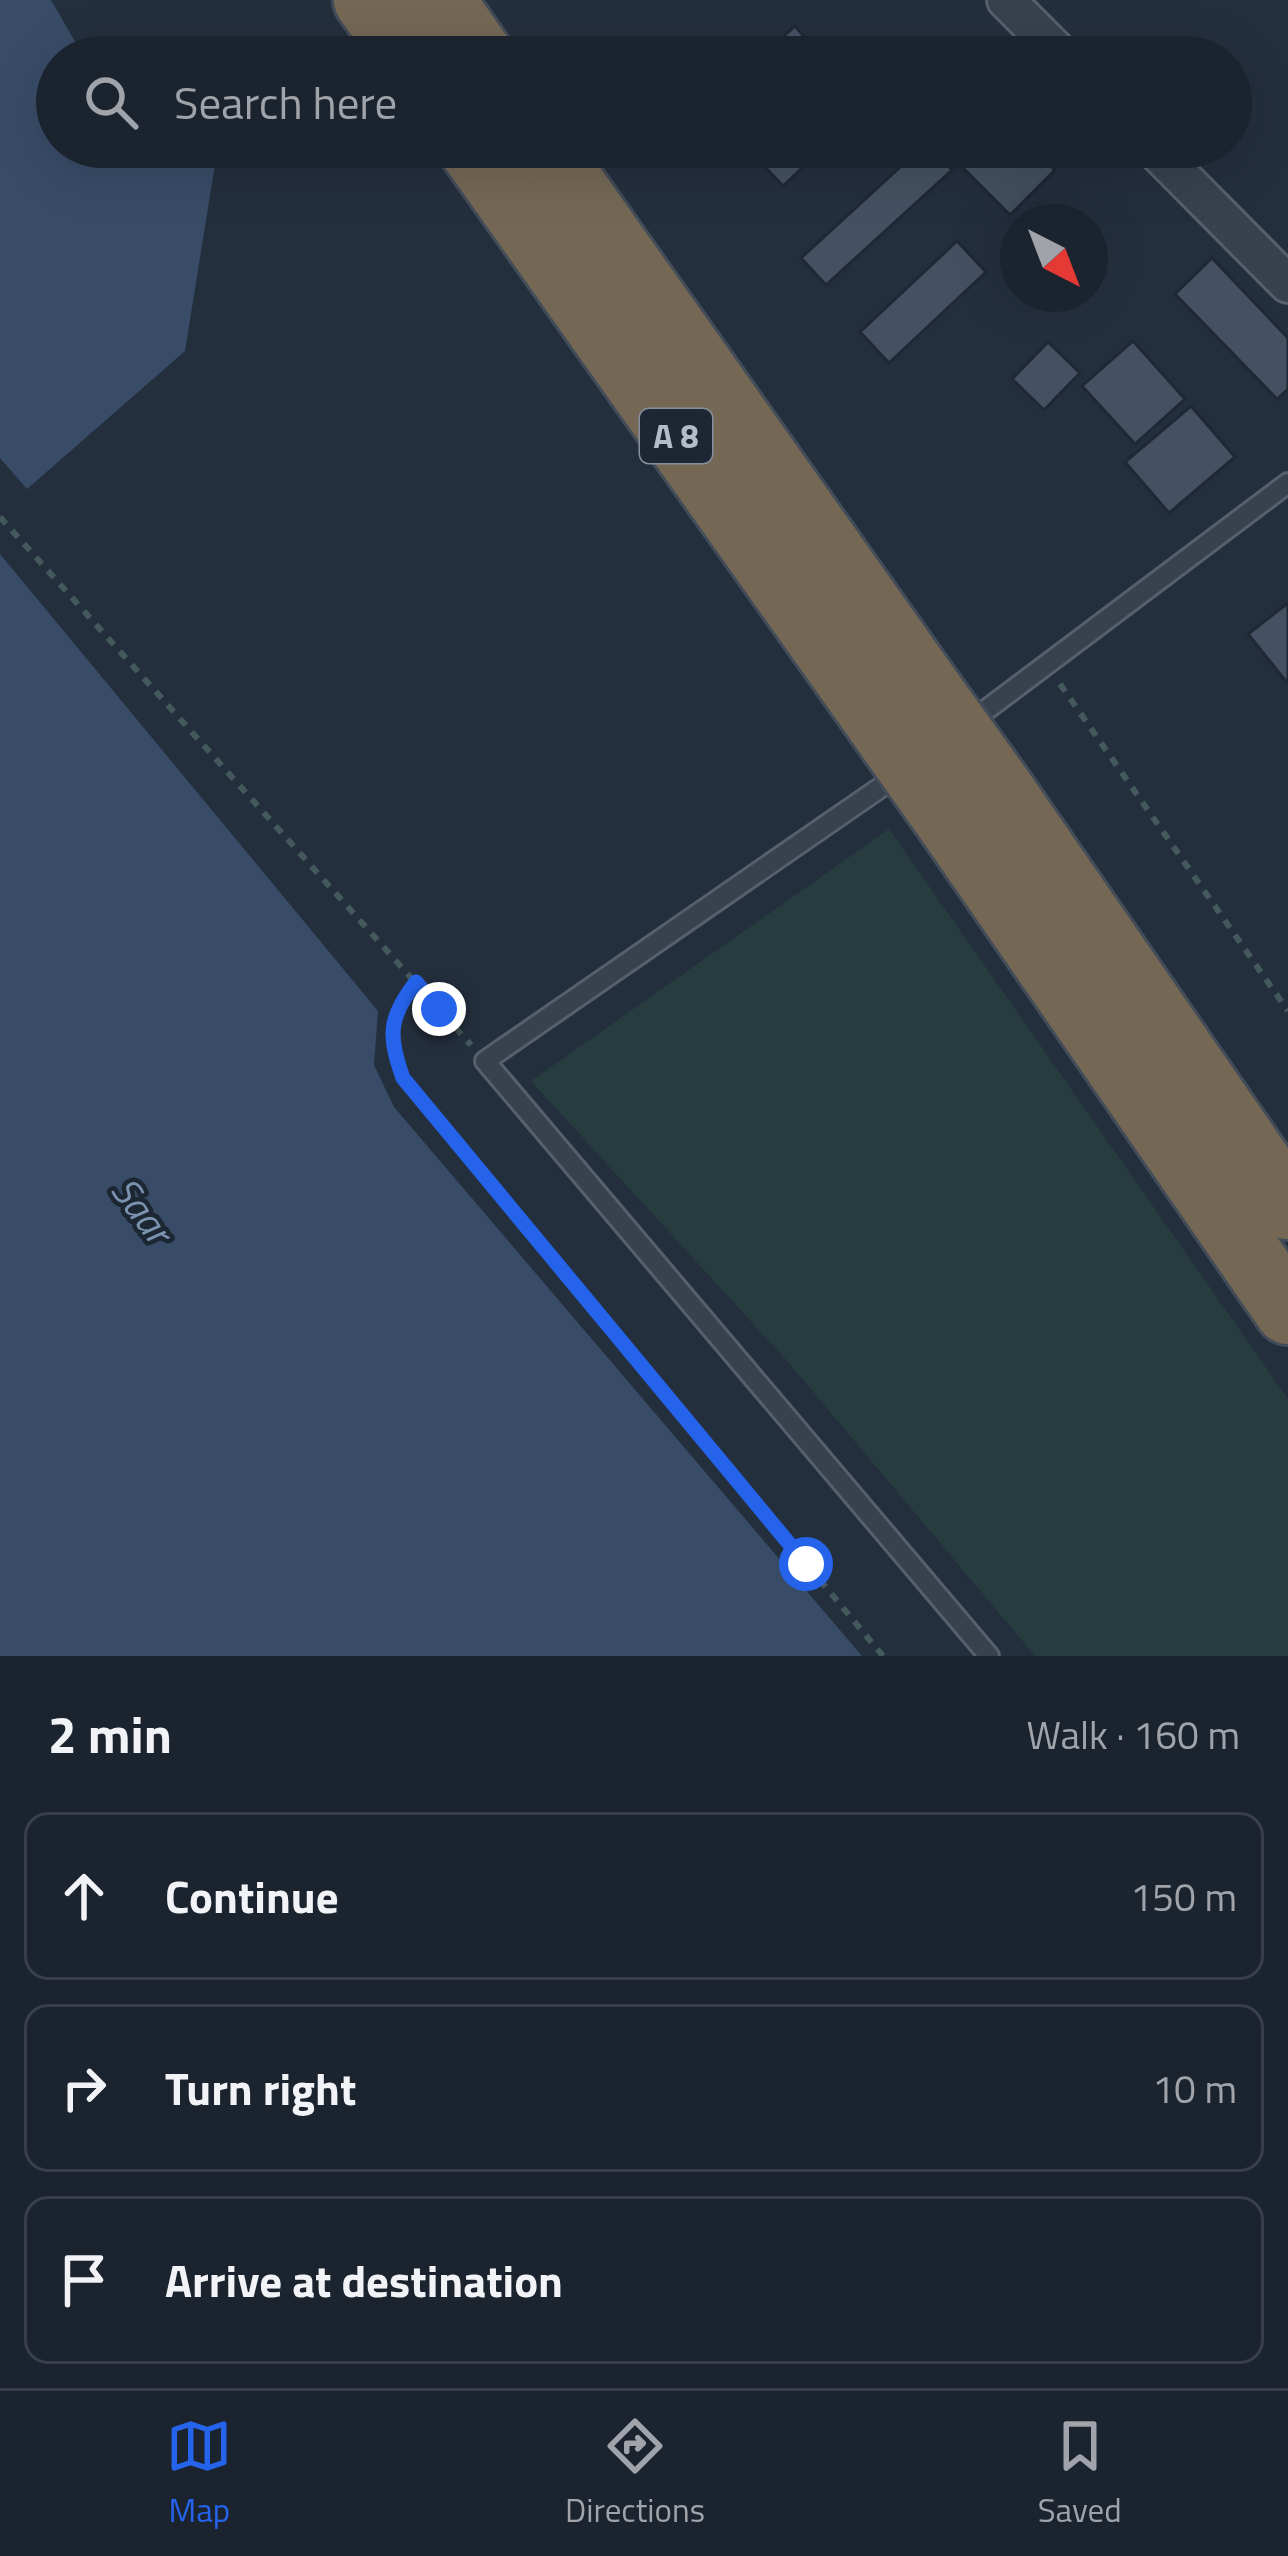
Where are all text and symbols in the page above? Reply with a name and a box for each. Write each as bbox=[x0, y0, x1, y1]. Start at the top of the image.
search box bbox=[36, 36, 1252, 168]
text: Search here bbox=[174, 68, 397, 136]
icon: search bbox=[78, 69, 144, 135]
north arrow bbox=[1000, 204, 1108, 312]
road number: A 8 bbox=[640, 409, 712, 463]
route end bbox=[412, 982, 466, 1036]
water label: Saar bbox=[98, 1164, 190, 1259]
route start bbox=[779, 1537, 833, 1591]
text: 2 min bbox=[48, 1695, 172, 1773]
text: Walk · 160 m bbox=[1026, 1705, 1240, 1764]
text: Continue bbox=[165, 1862, 339, 1930]
icon: ahead bbox=[51, 1863, 117, 1929]
text: 150 m bbox=[1130, 1867, 1237, 1926]
text: Turn right bbox=[165, 2054, 356, 2122]
icon: right bbox=[51, 2055, 117, 2121]
text: 10 m bbox=[1152, 2059, 1237, 2118]
text: Arrive at destination bbox=[165, 2246, 563, 2314]
icon: arrive bbox=[51, 2247, 117, 2313]
tab: Map bbox=[166, 2413, 232, 2535]
tab: Directions bbox=[565, 2413, 705, 2535]
tab: Saved bbox=[1038, 2413, 1122, 2535]

